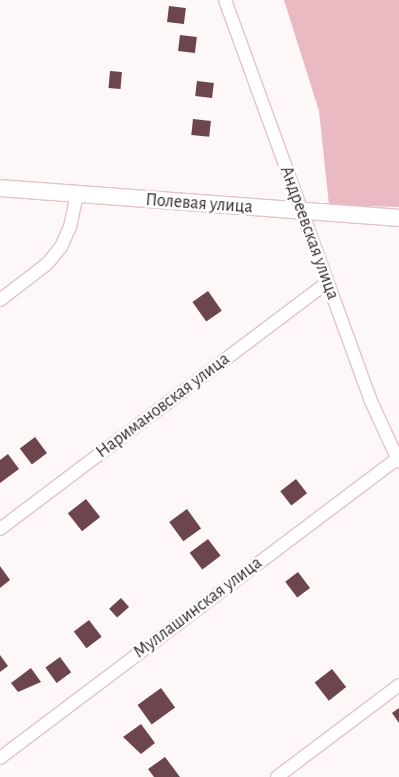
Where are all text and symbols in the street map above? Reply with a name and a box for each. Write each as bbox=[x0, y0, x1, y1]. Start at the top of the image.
street label: Андреевская улица bbox=[275, 163, 343, 303]
street label: Полевая улица bbox=[145, 189, 253, 219]
street label: Наримановская улица bbox=[92, 349, 234, 463]
street label: Муллашинская улица bbox=[129, 553, 267, 663]

